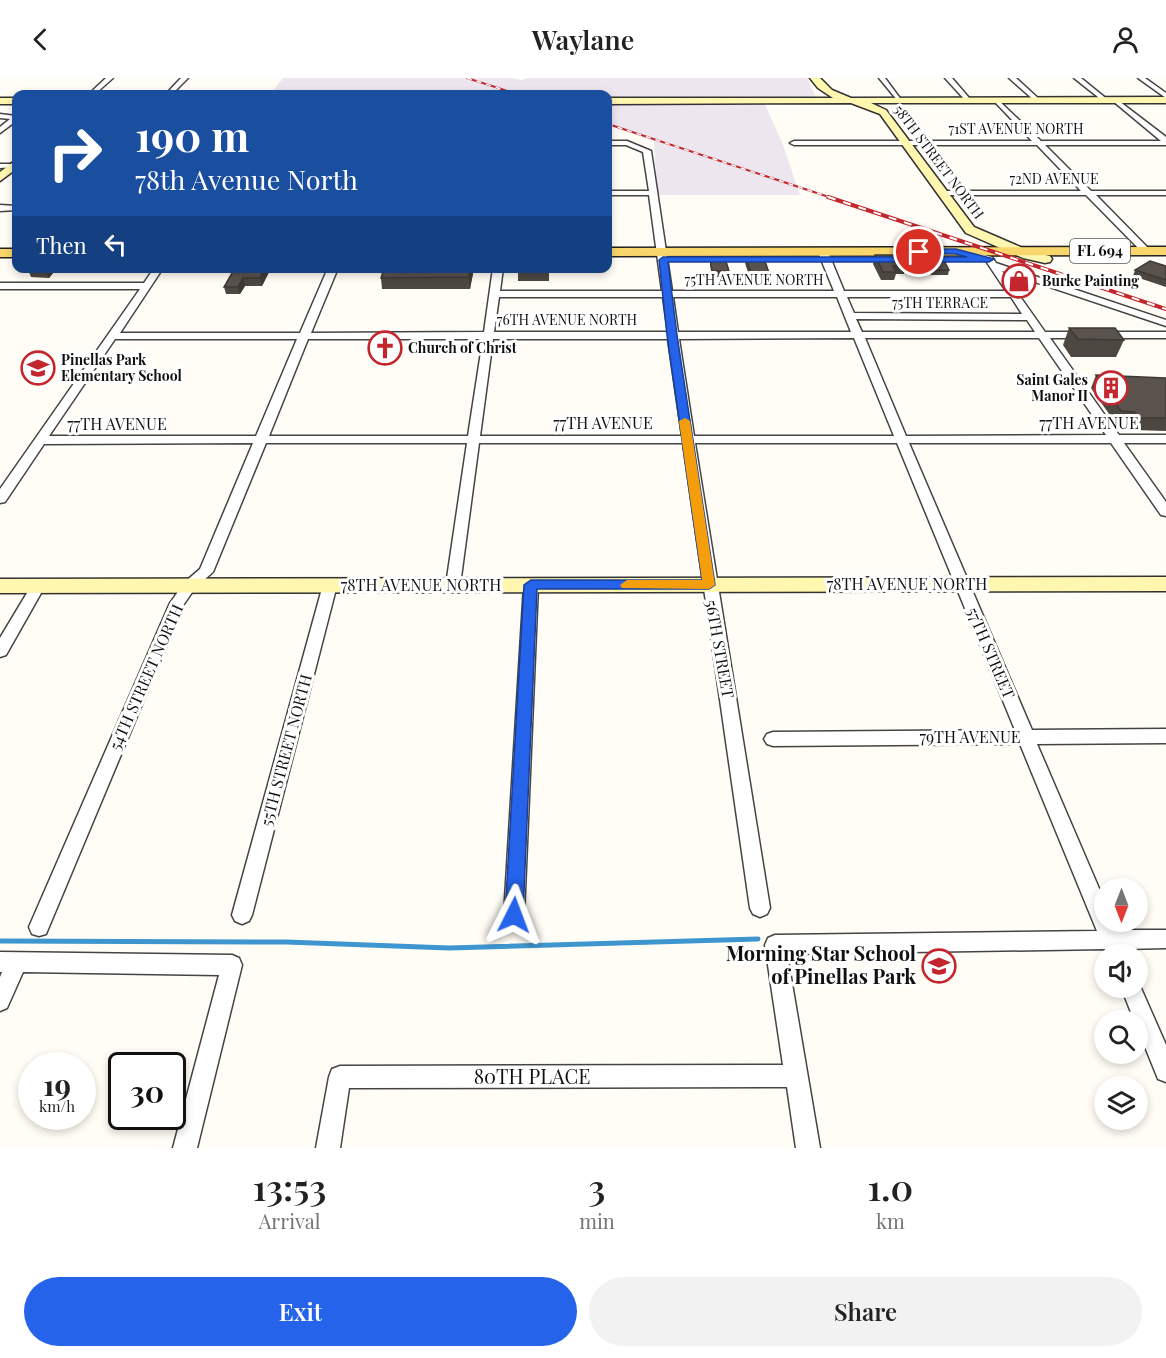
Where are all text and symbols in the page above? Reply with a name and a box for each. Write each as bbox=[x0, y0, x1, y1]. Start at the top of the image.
text: Waylane bbox=[532, 21, 634, 57]
icon: back bbox=[24, 23, 57, 56]
icon: person bbox=[1109, 23, 1142, 56]
street label: 58TH STREET NORTH bbox=[890, 101, 989, 223]
text: 190 m bbox=[135, 107, 249, 163]
icon: right bbox=[36, 114, 114, 192]
street label: 71ST AVENUE NORTH bbox=[948, 119, 1084, 138]
text: 78th Avenue North bbox=[135, 161, 358, 197]
street label: 72ND AVENUE bbox=[1010, 169, 1098, 188]
pin bbox=[893, 226, 944, 277]
icon: left bbox=[99, 228, 132, 261]
text: Then bbox=[36, 230, 87, 260]
icon: arrive bbox=[902, 235, 935, 268]
road number: FL 694 bbox=[1070, 239, 1130, 263]
shop icon: Burke Painting bbox=[1001, 263, 1037, 299]
street label: 75TH AVENUE NORTH bbox=[684, 270, 824, 289]
place label: Burke Painting bbox=[1042, 271, 1139, 290]
street label: 75TH TERRACE bbox=[892, 293, 988, 312]
street label: 76TH AVENUE NORTH bbox=[497, 310, 638, 329]
church icon: Church of Christ bbox=[367, 330, 403, 366]
place label: Church of Christ bbox=[408, 338, 517, 357]
school or university icon: Pinellas Park Elementary School bbox=[20, 350, 56, 386]
place label: Pinellas Park Elementary School bbox=[61, 350, 182, 385]
place label: Saint Gales Manor II bbox=[1016, 370, 1088, 405]
building icon: Saint Gales Manor II bbox=[1093, 370, 1129, 406]
street label: 77TH AVENUE bbox=[553, 412, 653, 433]
street label: 77TH AVENUE bbox=[1039, 412, 1139, 433]
street label: 77TH AVENUE bbox=[67, 413, 167, 434]
street label: 78TH AVENUE NORTH bbox=[827, 573, 987, 594]
street label: 78TH AVENUE NORTH bbox=[341, 574, 501, 595]
street label: 56TH STREET bbox=[702, 598, 739, 700]
street label: 54TH STREET NORTH bbox=[104, 600, 187, 753]
street label: 57TH STREET bbox=[963, 604, 1020, 702]
street label: 55TH STREET NORTH bbox=[255, 672, 316, 828]
street label: 79TH AVENUE bbox=[919, 726, 1021, 747]
north arrow bbox=[1094, 878, 1148, 932]
map controls bbox=[1094, 878, 1148, 1130]
position arrow bbox=[482, 883, 546, 947]
place label: Morning Star School of Pinellas Park bbox=[726, 939, 916, 989]
button: sound bbox=[1094, 944, 1148, 998]
school or university icon: Morning Star School of Pinellas Park bbox=[921, 948, 957, 984]
button: search bbox=[1094, 1010, 1148, 1064]
speed limit sign: 30 bbox=[108, 1052, 186, 1130]
street label: 80TH PLACE bbox=[474, 1062, 590, 1089]
text: 19 bbox=[43, 1064, 71, 1104]
button: layers bbox=[1094, 1076, 1148, 1130]
text: km/h bbox=[39, 1096, 75, 1116]
text: 13:53 bbox=[253, 1162, 326, 1210]
text: 3 bbox=[588, 1162, 605, 1210]
text: 1.0 bbox=[867, 1162, 913, 1210]
text: Arrival bbox=[259, 1207, 320, 1234]
text: min bbox=[579, 1207, 615, 1234]
text: km bbox=[876, 1207, 905, 1234]
button: Exit bbox=[24, 1277, 577, 1346]
button: Share bbox=[589, 1277, 1142, 1346]

